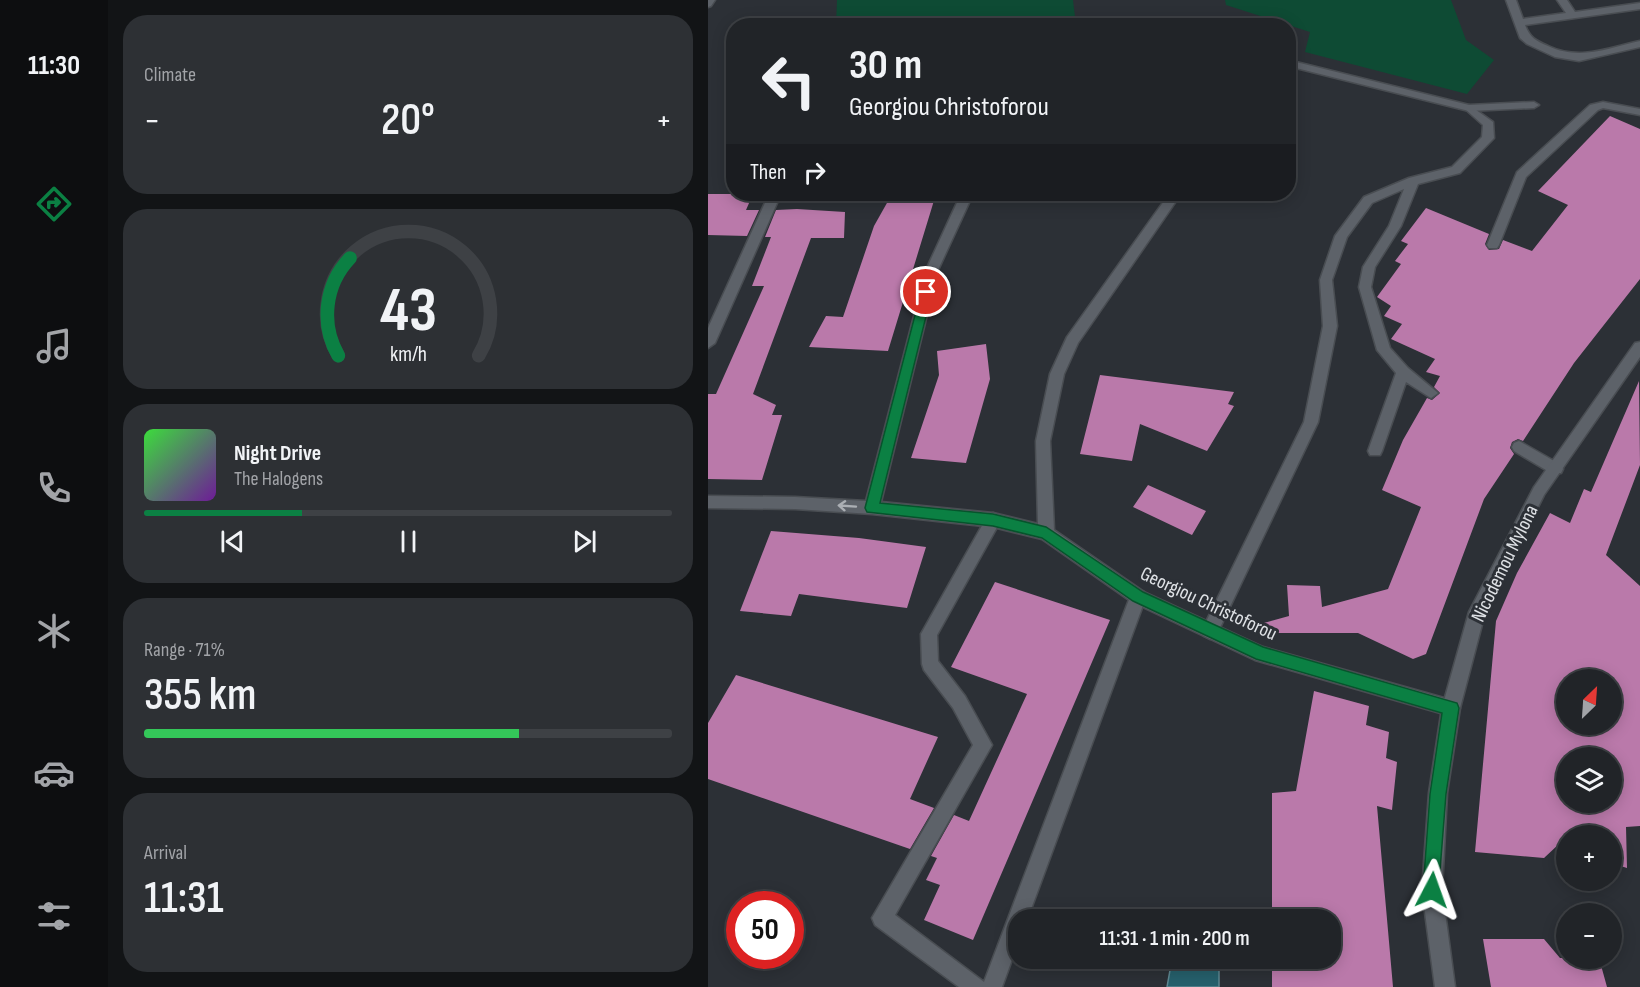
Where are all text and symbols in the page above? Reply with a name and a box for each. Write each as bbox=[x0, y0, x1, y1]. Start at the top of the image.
text: 30 m bbox=[849, 40, 922, 91]
icon: left bbox=[750, 42, 828, 120]
text: 11:30 bbox=[28, 50, 80, 82]
text: Climate bbox=[144, 63, 196, 87]
text: Georgiou Christoforou bbox=[849, 91, 1049, 123]
text: 20° bbox=[381, 93, 435, 148]
text: − bbox=[144, 101, 160, 141]
text: + bbox=[656, 101, 672, 141]
icon: right bbox=[798, 156, 831, 189]
text: Then bbox=[750, 159, 786, 186]
icon: directions bbox=[33, 183, 75, 225]
pin bbox=[900, 266, 951, 317]
text: 43 bbox=[379, 274, 437, 349]
icon: arrive bbox=[909, 275, 942, 308]
icon: music bbox=[33, 325, 75, 367]
text: km/h bbox=[389, 343, 427, 368]
text: Night Drive bbox=[234, 440, 321, 467]
icon: phone bbox=[33, 467, 75, 509]
text: The Halogens bbox=[234, 467, 323, 491]
one-way arrow bbox=[837, 501, 857, 512]
street label: Nicodemou Mylona bbox=[1466, 501, 1544, 626]
icon: previous bbox=[216, 525, 249, 558]
icon: pause bbox=[392, 525, 425, 558]
icon: next bbox=[568, 525, 601, 558]
street label: Georgiou Christoforou bbox=[1136, 562, 1281, 646]
icon: climate bbox=[33, 610, 75, 652]
text: Range · 71% bbox=[144, 638, 225, 662]
text: 355 km bbox=[144, 668, 256, 723]
north arrow bbox=[1556, 669, 1622, 735]
map controls bbox=[1556, 669, 1622, 969]
button: layers bbox=[1556, 747, 1622, 813]
icon: car bbox=[33, 752, 75, 794]
button: + bbox=[1556, 825, 1622, 891]
text: Arrival bbox=[144, 841, 187, 865]
position arrow bbox=[1400, 858, 1464, 922]
text: 11:31 bbox=[144, 871, 224, 926]
speed limit sign: 50 bbox=[726, 891, 804, 969]
icon: filters bbox=[33, 895, 75, 937]
button: − bbox=[1556, 903, 1622, 969]
text: 11:31 · 1 min · 200 m bbox=[1099, 925, 1250, 952]

